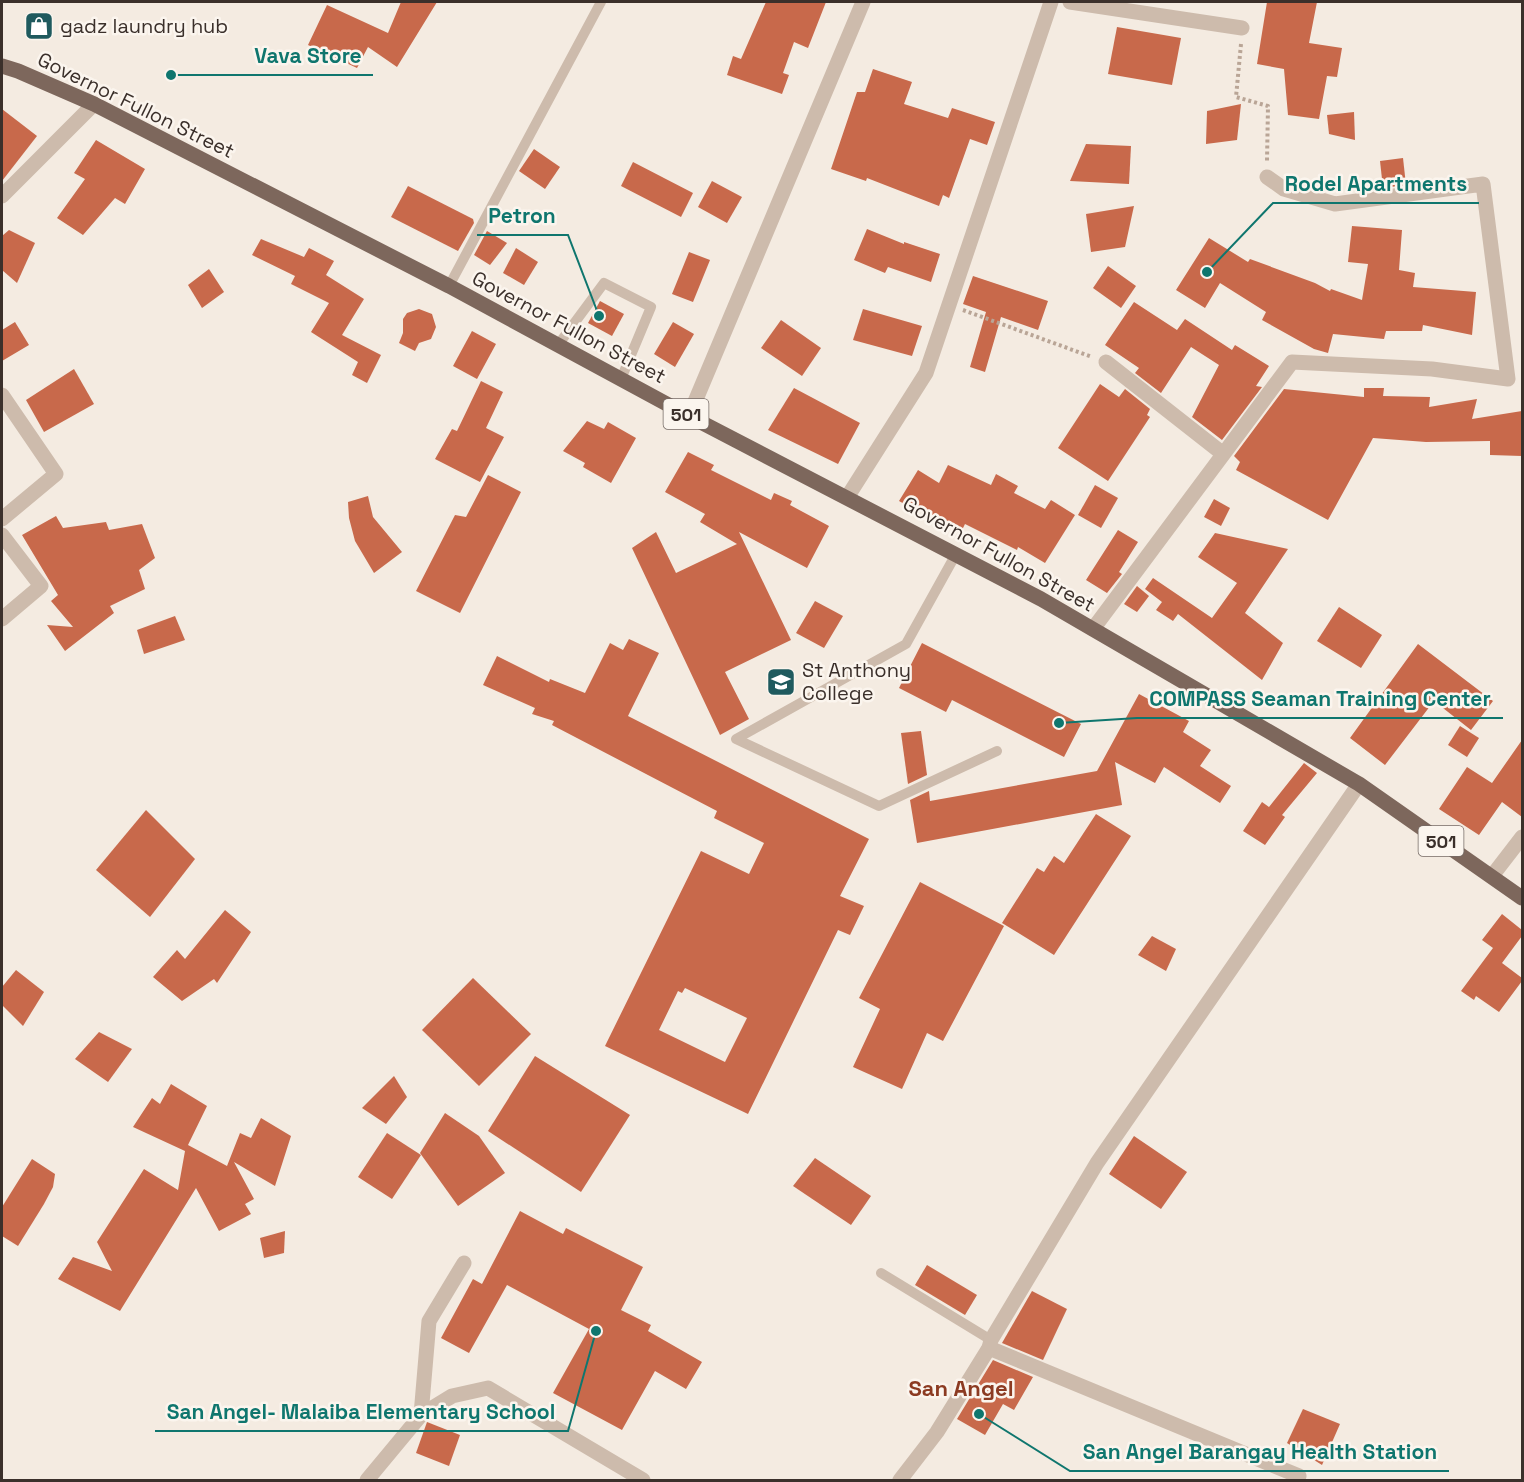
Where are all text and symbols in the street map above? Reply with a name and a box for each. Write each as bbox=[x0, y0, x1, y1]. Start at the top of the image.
shop icon: gadz laundry hub bbox=[23, 10, 55, 42]
place label: gadz laundry hub bbox=[60, 13, 228, 39]
callout: Vava Store bbox=[242, 36, 373, 75]
text: Vava Store bbox=[254, 42, 362, 69]
street label: Governor Fullon Street bbox=[33, 46, 239, 164]
callout: Rodel Apartments bbox=[1273, 164, 1479, 203]
text: Rodel Apartments bbox=[1285, 170, 1467, 197]
callout: Petron bbox=[477, 196, 568, 235]
text: Petron bbox=[488, 202, 556, 229]
street label: Governor Fullon Street bbox=[468, 265, 670, 389]
road number: 501 bbox=[664, 399, 708, 429]
street label: Governor Fullon Street bbox=[898, 490, 1100, 618]
place label: St Anthony College bbox=[802, 657, 911, 706]
school or university icon: St Anthony College bbox=[765, 666, 797, 698]
callout: COMPASS Seaman Training Center bbox=[1137, 679, 1503, 718]
text: COMPASS Seaman Training Center bbox=[1149, 685, 1491, 712]
road number: 501 bbox=[1418, 826, 1464, 856]
district label: San Angel bbox=[908, 1374, 1014, 1402]
callout: San Angel- Malaiba Elementary School bbox=[155, 1392, 568, 1431]
text: San Angel- Malaiba Elementary School bbox=[167, 1398, 555, 1425]
callout: San Angel Barangay Health Station bbox=[1070, 1432, 1449, 1471]
text: San Angel Barangay Health Station bbox=[1083, 1438, 1437, 1465]

